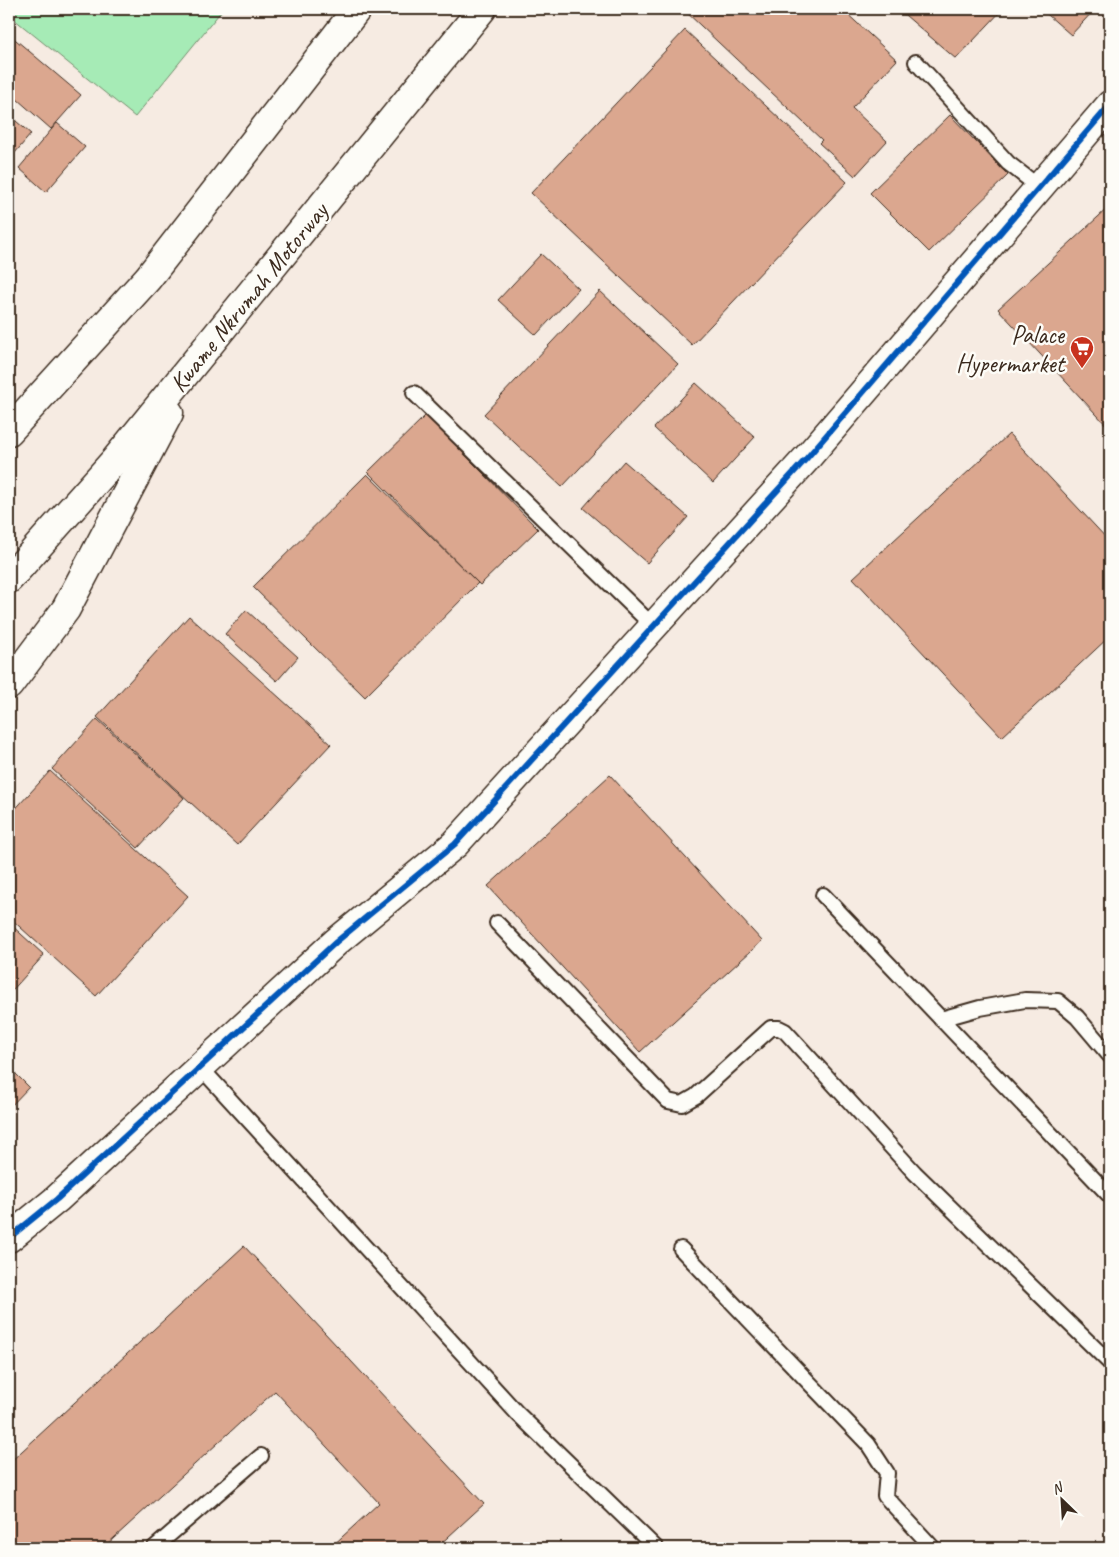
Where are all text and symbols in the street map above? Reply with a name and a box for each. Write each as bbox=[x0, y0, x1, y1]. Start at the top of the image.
street label: Kwame Nkrumah Motorway bbox=[162, 194, 337, 399]
place label: Palace Hypermarket bbox=[956, 319, 1067, 380]
supermarket icon: Palace Hypermarket bbox=[1069, 335, 1095, 369]
north arrow bbox=[1036, 1474, 1086, 1524]
text: N bbox=[1049, 1478, 1066, 1498]

